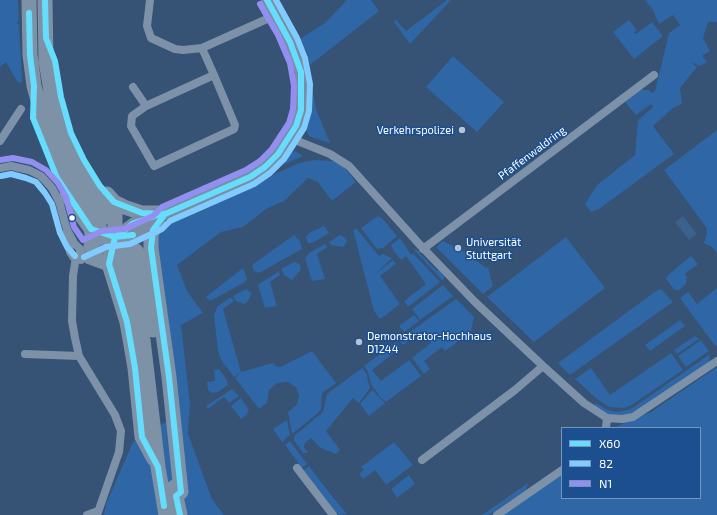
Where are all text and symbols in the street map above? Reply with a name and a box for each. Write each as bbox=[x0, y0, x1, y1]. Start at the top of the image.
place label: Verkehrspolizei bbox=[377, 123, 454, 137]
street label: Pfaffenwaldring bbox=[496, 123, 568, 183]
marker: Verkehrspolizei bbox=[457, 125, 467, 135]
unlabelled marker bbox=[67, 213, 77, 223]
place label: Universität Stuttgart bbox=[466, 235, 521, 261]
marker: Universität Stuttgart bbox=[453, 243, 463, 253]
place label: Demonstrator-Hochhaus D1244 bbox=[367, 329, 492, 355]
marker: Demonstrator-Hochhaus D1244 bbox=[354, 337, 364, 347]
legend bbox=[561, 427, 701, 499]
text: X60 bbox=[599, 436, 620, 450]
text: 82 bbox=[599, 456, 613, 470]
text: N1 bbox=[599, 476, 612, 490]

